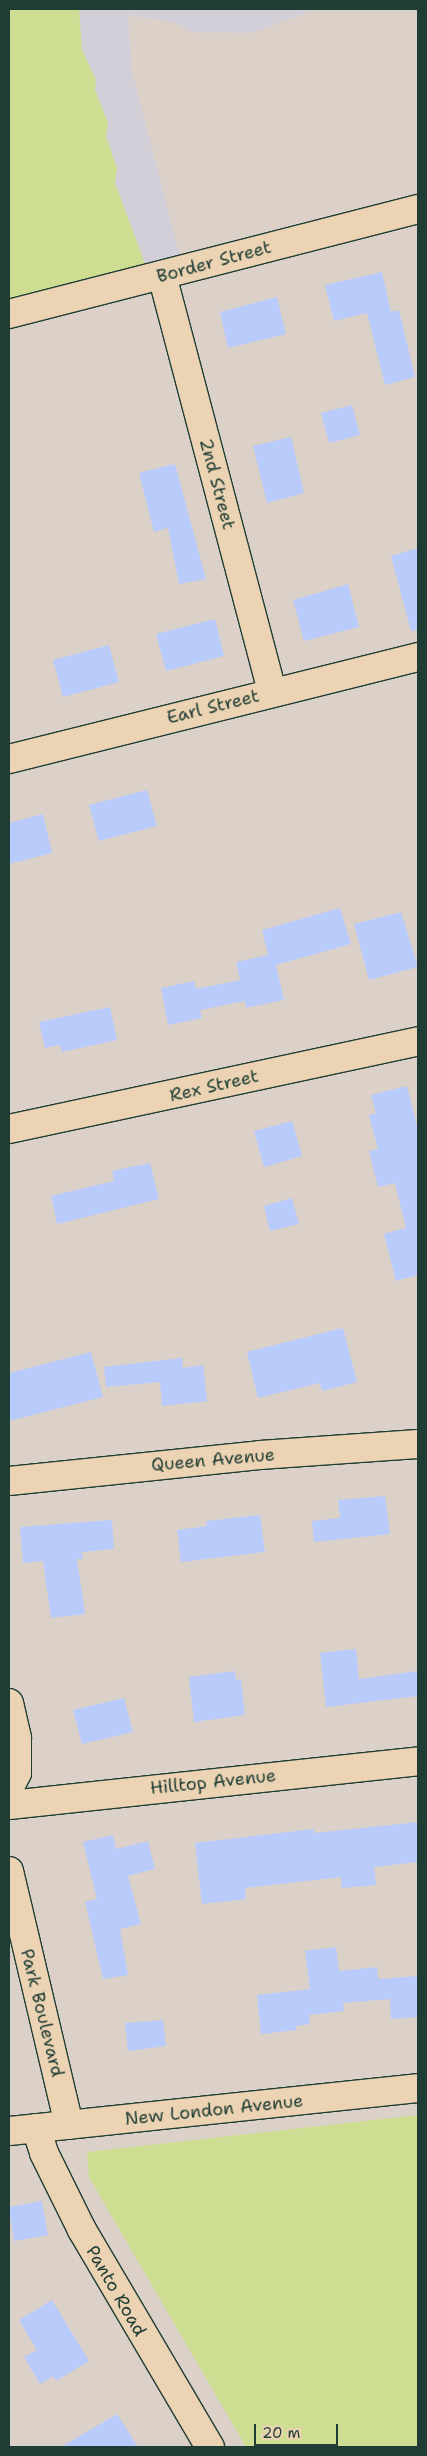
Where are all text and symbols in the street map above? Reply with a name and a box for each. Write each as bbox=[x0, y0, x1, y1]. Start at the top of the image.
street label: Border Street bbox=[154, 236, 274, 288]
street label: 2nd Street bbox=[194, 436, 240, 532]
street label: Earl Street bbox=[165, 685, 261, 729]
street label: Rex Street bbox=[167, 1065, 261, 1107]
street label: Queen Avenue bbox=[150, 1444, 276, 1476]
street label: Hilltop Avenue bbox=[149, 1765, 277, 1799]
street label: Park Boulevard bbox=[16, 1947, 68, 2079]
street label: New London Avenue bbox=[124, 2090, 304, 2130]
street label: Panto Road bbox=[81, 2242, 151, 2340]
scale bar bbox=[257, 2414, 341, 2446]
text: 20 m bbox=[262, 2423, 301, 2443]

